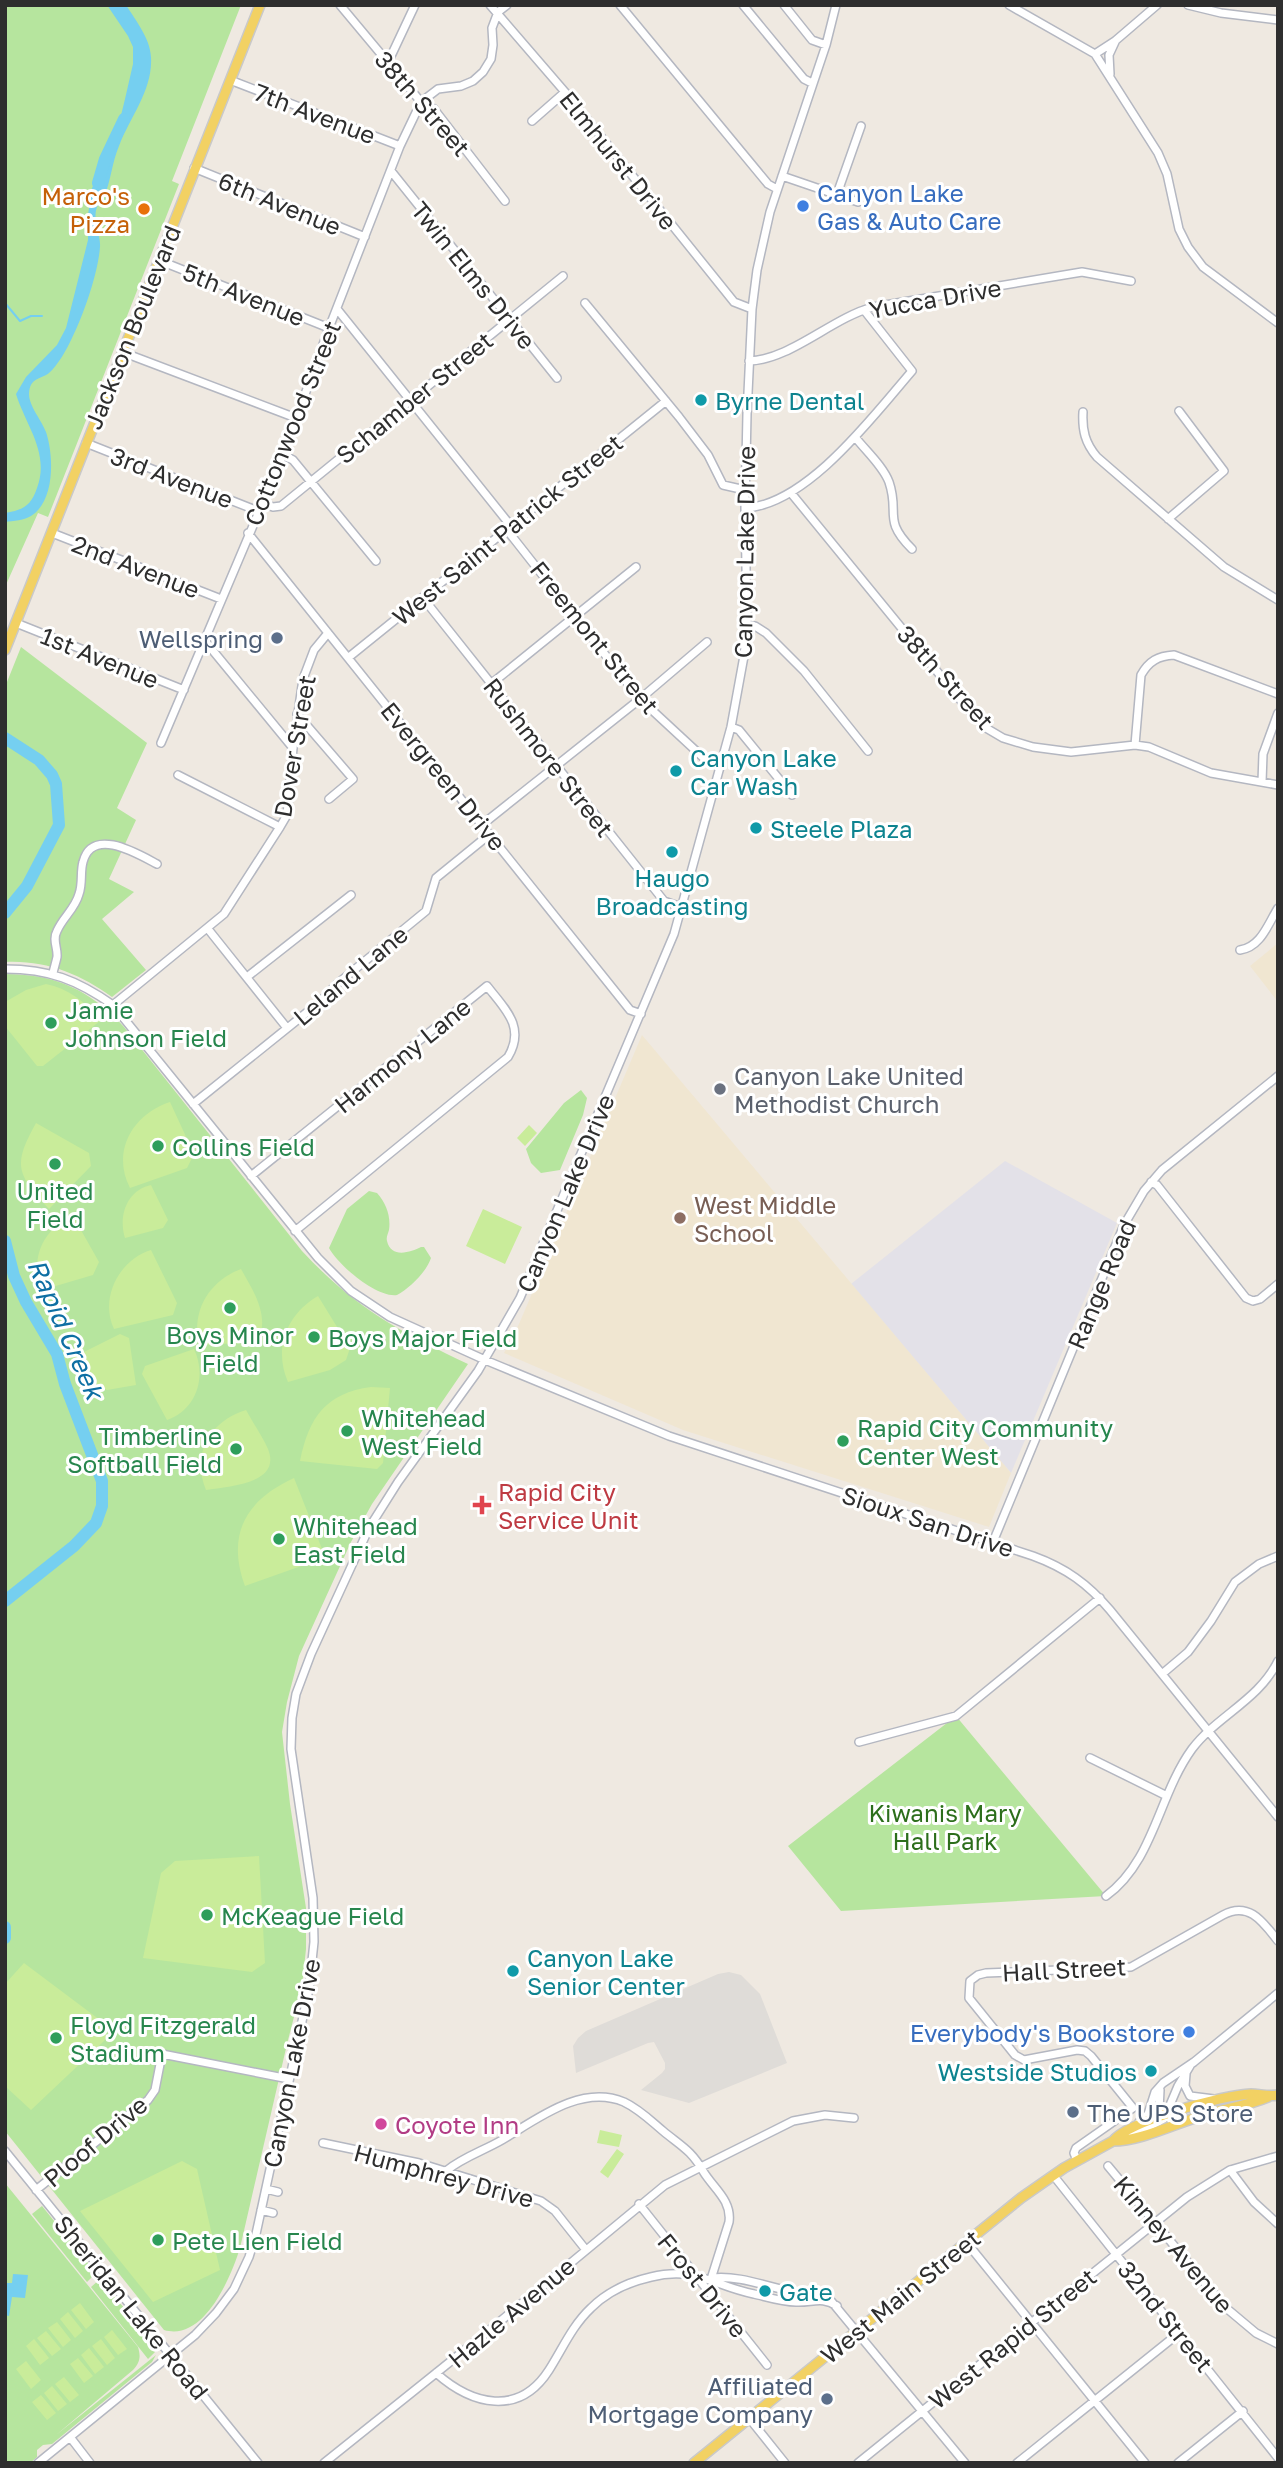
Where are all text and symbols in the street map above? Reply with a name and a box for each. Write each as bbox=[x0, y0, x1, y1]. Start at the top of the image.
street label: 38th Street bbox=[369, 44, 477, 162]
street label: 7th Avenue bbox=[250, 77, 380, 149]
street label: Elmhurst Drive bbox=[554, 85, 684, 235]
street label: 6th Avenue bbox=[214, 165, 346, 241]
place label: Canyon Lake Gas & Auto Care bbox=[817, 178, 1001, 235]
place label: Marco's Pizza bbox=[41, 181, 130, 238]
street label: Twin Elms Drive bbox=[406, 196, 542, 354]
marker: Canyon Lake Gas & Auto Care bbox=[795, 198, 811, 214]
marker: Marco's Pizza bbox=[136, 201, 152, 217]
street label: Jackson Boulevard bbox=[78, 221, 186, 433]
street label: 5th Avenue bbox=[179, 256, 309, 332]
street label: Yucca Drive bbox=[867, 272, 1003, 324]
street label: Cottonwood Street bbox=[238, 316, 346, 530]
street label: Schamber Street bbox=[330, 325, 498, 469]
place label: Byrne Dental bbox=[715, 386, 864, 415]
marker: Byrne Dental bbox=[693, 392, 709, 408]
street label: West Saint Patrick Street bbox=[386, 427, 628, 631]
street label: 3rd Avenue bbox=[107, 440, 237, 514]
street label: Canyon Lake Drive bbox=[728, 446, 760, 658]
street label: 2nd Avenue bbox=[68, 528, 204, 604]
street label: Freemont Street bbox=[525, 555, 665, 719]
street label: 38th Street bbox=[892, 619, 1000, 735]
street label: 1st Avenue bbox=[37, 620, 163, 694]
place label: Wellspring bbox=[139, 624, 263, 653]
marker: Wellspring bbox=[269, 630, 285, 646]
street label: Rushmore Street bbox=[478, 672, 620, 842]
street label: Dover Street bbox=[267, 673, 321, 819]
street label: Evergreen Drive bbox=[375, 696, 513, 856]
place label: Canyon Lake Car Wash bbox=[690, 743, 837, 800]
marker: Canyon Lake Car Wash bbox=[668, 763, 684, 779]
place label: Steele Plaza bbox=[770, 814, 912, 843]
marker: Steele Plaza bbox=[748, 820, 764, 836]
marker: Haugo Broadcasting bbox=[664, 844, 680, 860]
place label: Haugo Broadcasting bbox=[596, 863, 748, 920]
street label: Leland Lane bbox=[287, 919, 413, 1031]
street label: Harmony Lane bbox=[328, 991, 476, 1119]
place label: Jamie Johnson Field bbox=[65, 995, 227, 1052]
marker: Jamie Johnson Field bbox=[43, 1015, 59, 1031]
place label: Canyon Lake United Methodist Church bbox=[734, 1061, 964, 1118]
marker: Canyon Lake United Methodist Church bbox=[712, 1081, 728, 1097]
street label: Canyon Lake Drive bbox=[510, 1090, 620, 1296]
place label: Collins Field bbox=[172, 1132, 315, 1161]
marker: Collins Field bbox=[150, 1138, 166, 1154]
marker: United Field bbox=[47, 1156, 63, 1172]
place label: United Field bbox=[17, 1176, 94, 1233]
place label: West Middle School bbox=[694, 1190, 836, 1247]
marker: West Middle School bbox=[672, 1210, 688, 1226]
street label: Range Road bbox=[1061, 1215, 1141, 1353]
water label: Rapid Creek bbox=[21, 1254, 112, 1406]
marker: Boys Minor Field bbox=[222, 1300, 238, 1316]
place label: Boys Minor Field bbox=[166, 1320, 294, 1377]
place label: Boys Major Field bbox=[328, 1323, 517, 1352]
marker: Boys Major Field bbox=[306, 1329, 322, 1345]
place label: Whitehead West Field bbox=[361, 1403, 486, 1460]
place label: Rapid City Community Center West bbox=[857, 1413, 1113, 1470]
place label: Timberline Softball Field bbox=[67, 1421, 222, 1478]
marker: Whitehead West Field bbox=[339, 1423, 355, 1439]
marker: Rapid City Community Center West bbox=[835, 1433, 851, 1449]
marker: Timberline Softball Field bbox=[228, 1441, 244, 1457]
place label: Rapid City Service Unit bbox=[498, 1477, 639, 1534]
street label: Sioux San Drive bbox=[838, 1480, 1018, 1562]
marker: Rapid City Service Unit bbox=[472, 1495, 492, 1515]
place label: Whitehead East Field bbox=[293, 1511, 418, 1568]
marker: Whitehead East Field bbox=[271, 1531, 287, 1547]
park label: Kiwanis Mary Hall Park bbox=[868, 1798, 1022, 1855]
place label: McKeague Field bbox=[221, 1901, 404, 1930]
marker: McKeague Field bbox=[199, 1907, 215, 1923]
place label: Canyon Lake Senior Center bbox=[527, 1943, 685, 2000]
street label: Hall Street bbox=[1001, 1951, 1127, 1987]
street label: Canyon Lake Drive bbox=[257, 1956, 325, 2170]
marker: Canyon Lake Senior Center bbox=[505, 1963, 521, 1979]
place label: Floyd Fitzgerald Stadium bbox=[70, 2010, 256, 2067]
place label: Everybody's Bookstore bbox=[910, 2018, 1175, 2047]
marker: Everybody's Bookstore bbox=[1181, 2024, 1197, 2040]
marker: Floyd Fitzgerald Stadium bbox=[48, 2030, 64, 2046]
place label: Westside Studios bbox=[938, 2057, 1137, 2086]
marker: Westside Studios bbox=[1143, 2063, 1159, 2079]
street label: Ploof Drive bbox=[37, 2089, 153, 2193]
place label: The UPS Store bbox=[1087, 2098, 1253, 2127]
marker: The UPS Store bbox=[1065, 2104, 1081, 2120]
place label: Coyote Inn bbox=[395, 2110, 519, 2139]
marker: Coyote Inn bbox=[373, 2116, 389, 2132]
street label: Humphrey Drive bbox=[351, 2137, 537, 2213]
street label: Kinney Avenue bbox=[1108, 2170, 1240, 2318]
street label: Sheridan Lake Road bbox=[49, 2209, 215, 2405]
street label: West Main Street bbox=[814, 2223, 986, 2369]
place label: Pete Lien Field bbox=[172, 2226, 343, 2255]
street label: Frost Drive bbox=[652, 2227, 754, 2343]
marker: Pete Lien Field bbox=[150, 2232, 166, 2248]
street label: Hazle Avenue bbox=[442, 2251, 580, 2373]
street label: 32nd Street bbox=[1112, 2255, 1220, 2377]
street label: West Rapid Street bbox=[922, 2262, 1102, 2414]
place label: Gate bbox=[779, 2277, 833, 2306]
marker: Gate bbox=[757, 2283, 773, 2299]
place label: Affiliated Mortgage Company bbox=[588, 2371, 813, 2428]
marker: Affiliated Mortgage Company bbox=[819, 2391, 835, 2407]

